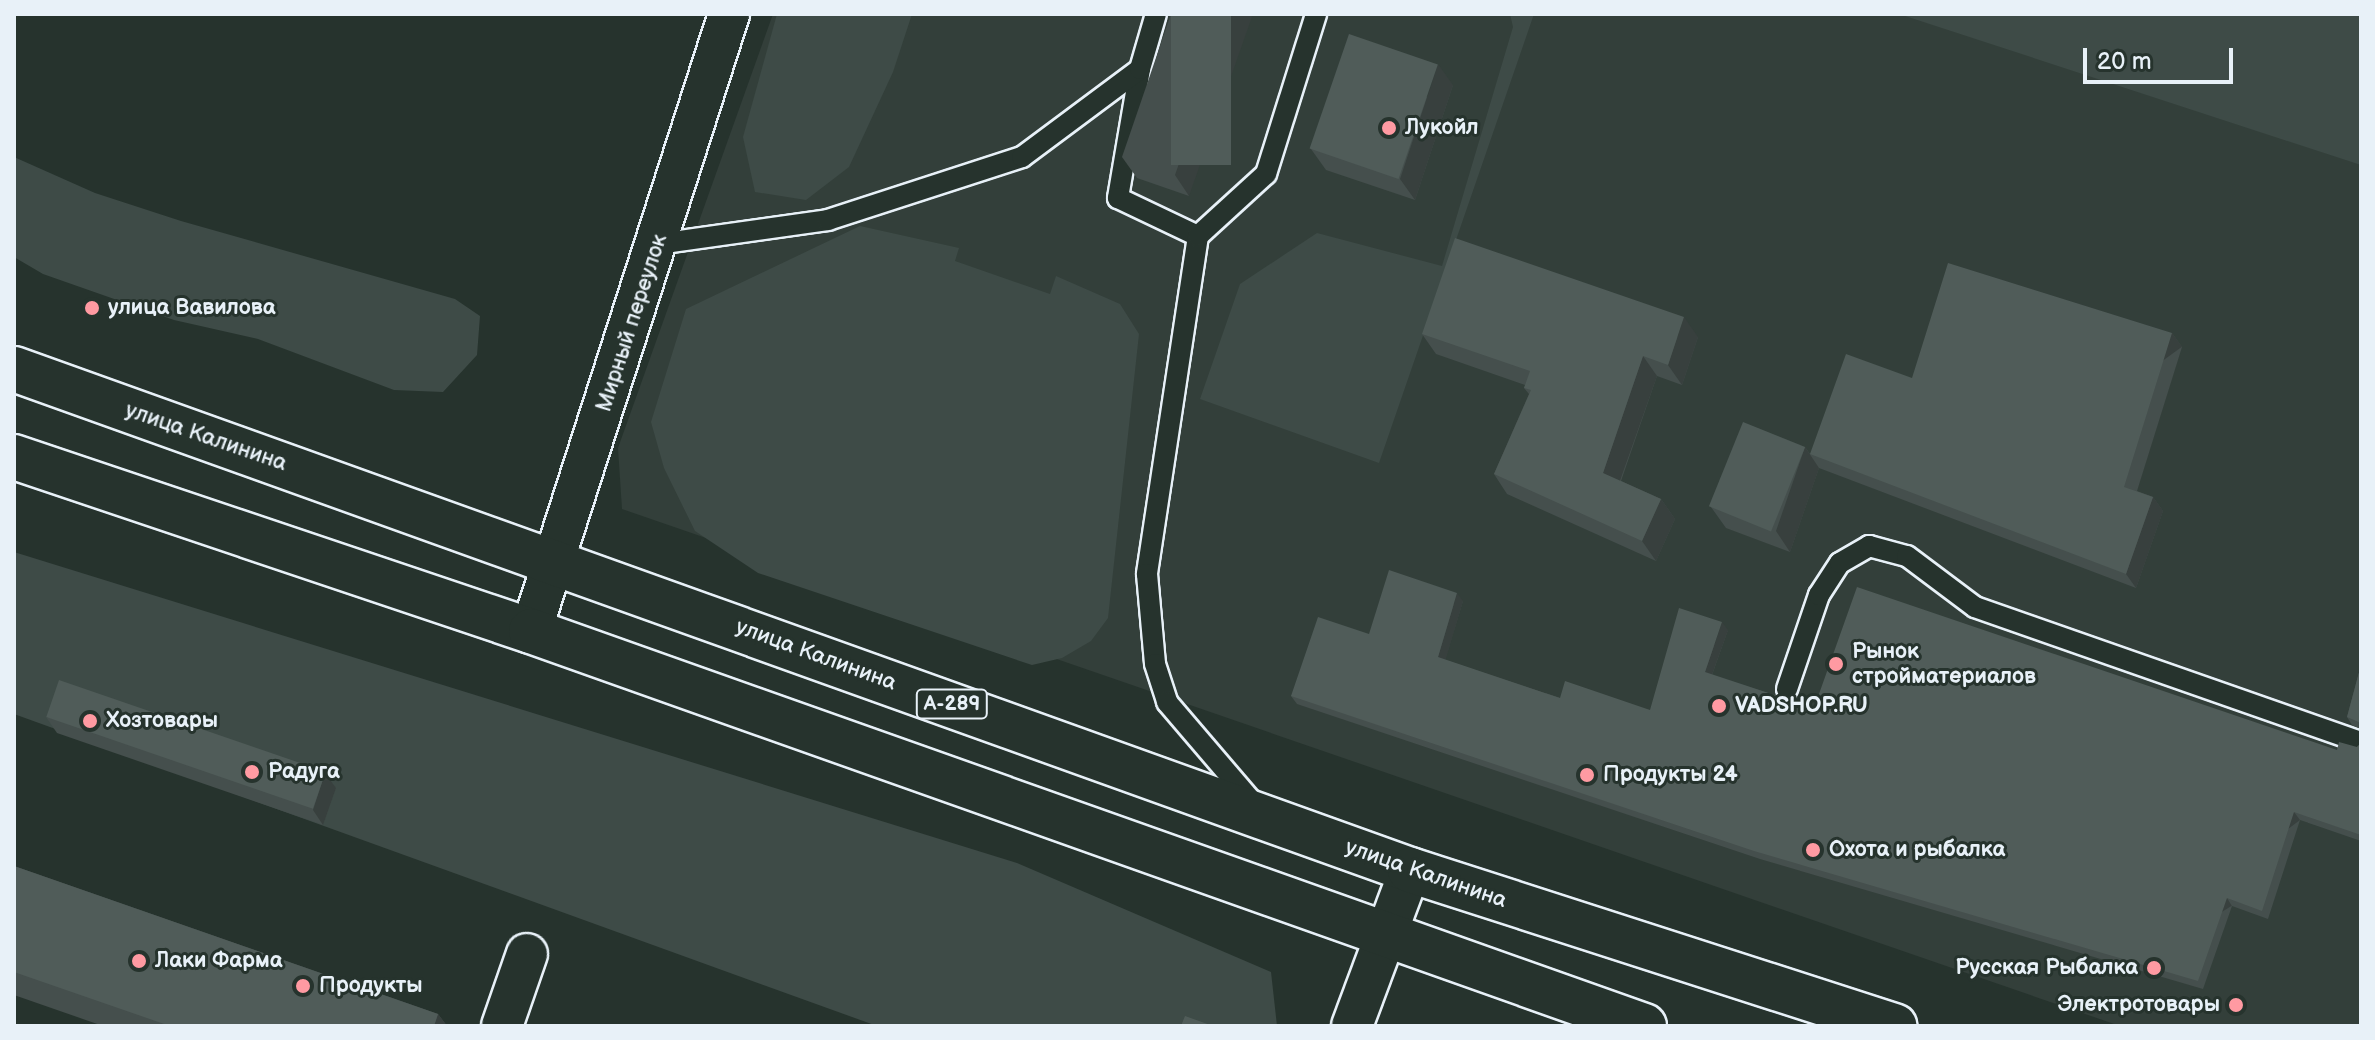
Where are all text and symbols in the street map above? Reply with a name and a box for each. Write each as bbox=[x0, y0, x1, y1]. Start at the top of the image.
scale bar bbox=[2087, 32, 2237, 82]
text: 20 m bbox=[2097, 47, 2152, 76]
place label: Лукойл bbox=[1405, 115, 1479, 141]
marker: Лукойл bbox=[1380, 119, 1398, 137]
street label: Мирный переулок bbox=[591, 231, 673, 415]
place label: улица Вавилова bbox=[108, 295, 276, 321]
marker: улица Вавилова bbox=[83, 299, 101, 317]
street label: улица Калинина bbox=[122, 397, 290, 477]
street label: улица Калинина bbox=[732, 614, 900, 696]
place label: Рынок стройматериалов bbox=[1852, 638, 2036, 690]
marker: Рынок стройматериалов bbox=[1827, 655, 1845, 673]
road number: А-289 bbox=[914, 688, 990, 720]
place label: VADSHOP.RU bbox=[1735, 693, 1868, 719]
marker: VADSHOP.RU bbox=[1710, 697, 1728, 715]
place label: Хозтовары bbox=[106, 708, 218, 734]
marker: Хозтовары bbox=[81, 712, 99, 730]
place label: Радуга bbox=[268, 759, 340, 785]
place label: Продукты 24 bbox=[1603, 762, 1738, 788]
marker: Радуга bbox=[243, 763, 261, 781]
marker: Продукты 24 bbox=[1578, 766, 1596, 784]
street label: улица Калинина bbox=[1342, 834, 1510, 914]
place label: Охота и рыбалка bbox=[1829, 837, 2005, 863]
marker: Охота и рыбалка bbox=[1804, 841, 1822, 859]
place label: Лаки Фарма bbox=[155, 948, 282, 974]
marker: Лаки Фарма bbox=[130, 952, 148, 970]
place label: Русская Рыбалка bbox=[1955, 955, 2138, 981]
marker: Русская Рыбалка bbox=[2145, 959, 2163, 977]
place label: Продукты bbox=[319, 973, 423, 999]
marker: Продукты bbox=[294, 977, 312, 995]
place label: Электротовары bbox=[2058, 992, 2220, 1018]
marker: Электротовары bbox=[2227, 996, 2245, 1014]

